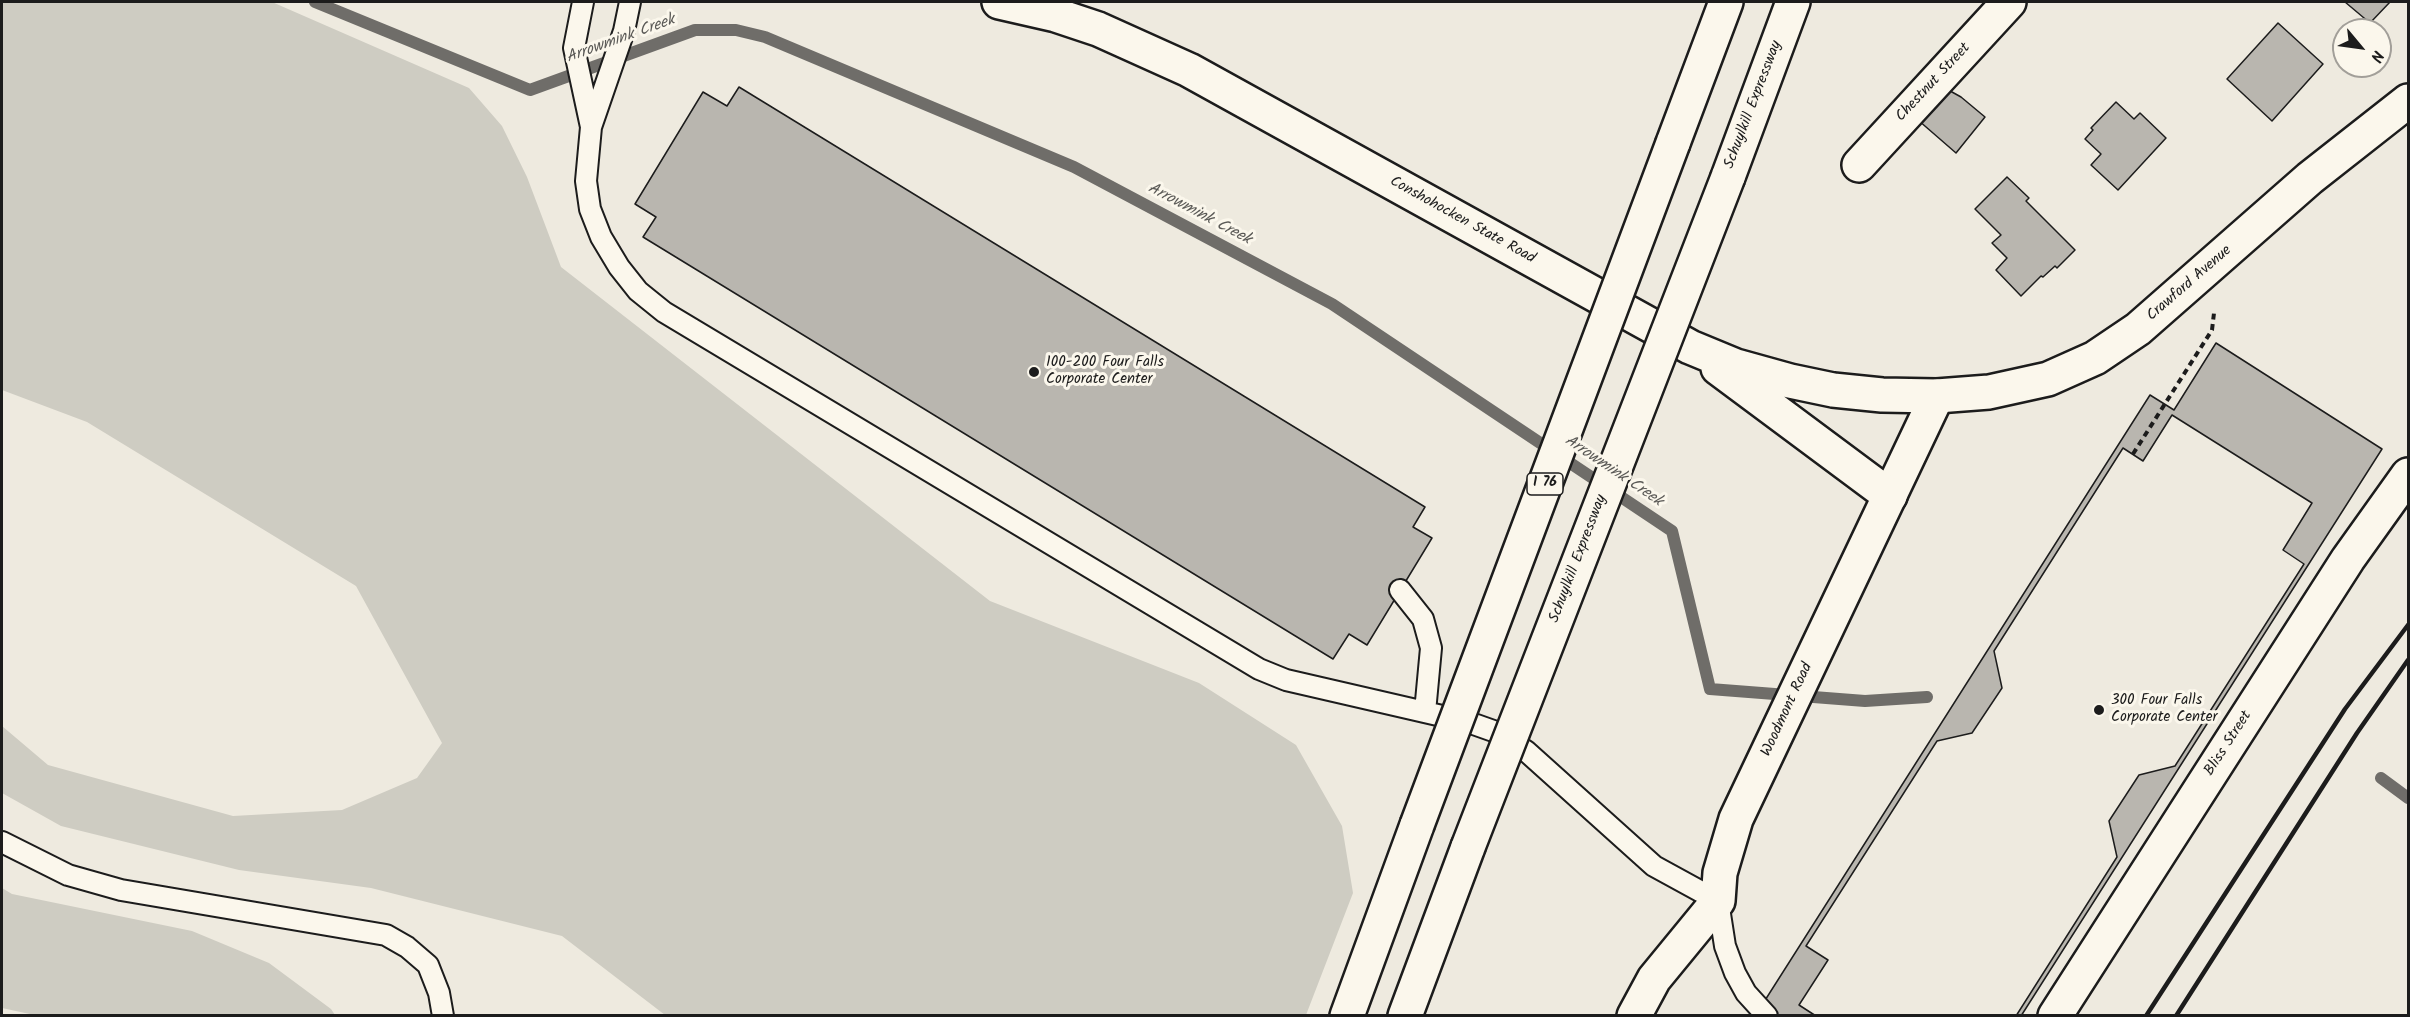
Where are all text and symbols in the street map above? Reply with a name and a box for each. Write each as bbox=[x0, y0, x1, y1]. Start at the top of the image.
water label: Arrowmink Creek bbox=[564, 11, 678, 69]
north arrow bbox=[2332, 18, 2392, 78]
street label: Schuylkill Expressway bbox=[1721, 38, 1787, 172]
street label: Chestnut Street bbox=[1893, 40, 1975, 126]
text: N bbox=[2363, 46, 2390, 66]
street label: Conshohocken State Road bbox=[1386, 173, 1538, 269]
water label: Arrowmink Creek bbox=[1144, 180, 1254, 250]
street label: Crawford Avenue bbox=[2144, 242, 2236, 326]
place label: 100-200 Four Falls Corporate Center bbox=[1046, 354, 1164, 389]
marker: 100-200 Four Falls Corporate Center bbox=[1027, 365, 1041, 379]
water label: Arrowmink Creek bbox=[1560, 432, 1666, 512]
road number: I 76 bbox=[1527, 473, 1563, 495]
street label: Schuylkill Expressway bbox=[1546, 492, 1612, 626]
street label: Woodmont Road bbox=[1758, 660, 1818, 760]
place label: 300 Four Falls Corporate Center bbox=[2111, 692, 2218, 727]
marker: 300 Four Falls Corporate Center bbox=[2092, 703, 2106, 717]
street label: Bliss Street bbox=[2201, 708, 2257, 780]

